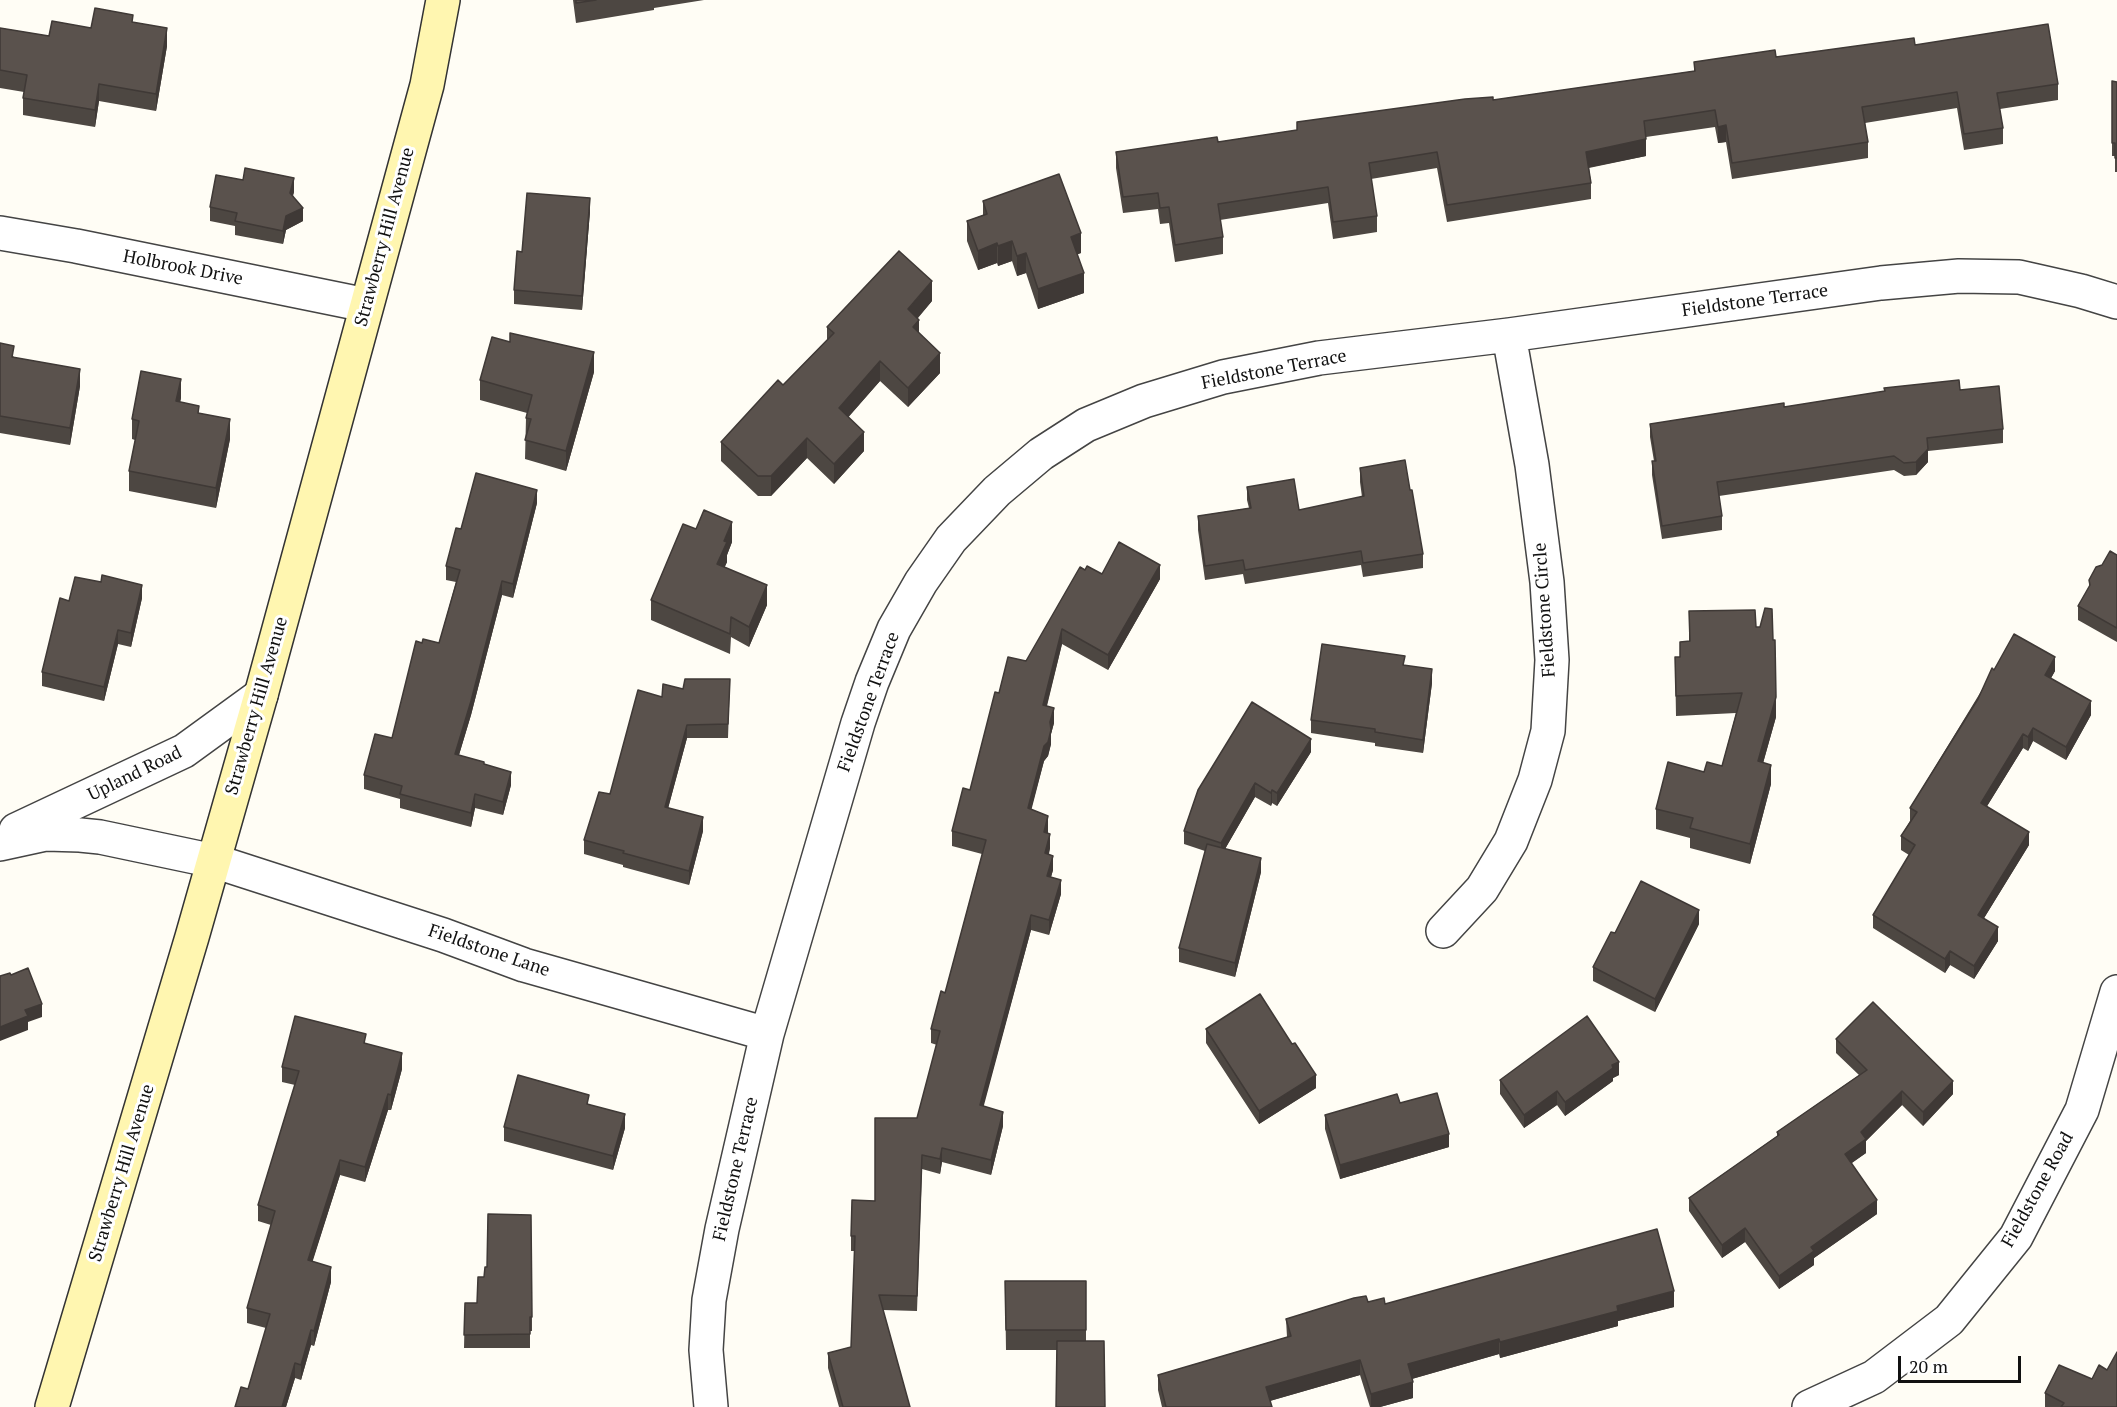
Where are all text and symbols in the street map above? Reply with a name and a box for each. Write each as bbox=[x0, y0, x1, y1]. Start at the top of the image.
street label: Strawberry Hill Avenue bbox=[351, 145, 419, 329]
street label: Holbrook Drive bbox=[121, 246, 245, 290]
street label: Fieldstone Terrace bbox=[1681, 280, 1829, 322]
street label: Fieldstone Terrace bbox=[1200, 345, 1348, 395]
street label: Fieldstone Circle bbox=[1530, 542, 1560, 678]
street label: Strawberry Hill Avenue bbox=[221, 614, 293, 798]
street label: Fieldstone Terrace bbox=[834, 629, 904, 775]
street label: Upland Road bbox=[84, 742, 186, 806]
street label: Fieldstone Lane bbox=[425, 920, 553, 982]
street label: Strawberry Hill Avenue bbox=[85, 1082, 159, 1264]
street label: Fieldstone Terrace bbox=[709, 1095, 763, 1243]
street label: Fieldstone Road bbox=[1997, 1129, 2079, 1251]
scale bar bbox=[1901, 1344, 2024, 1382]
text: 20 m bbox=[1909, 1354, 1948, 1378]

